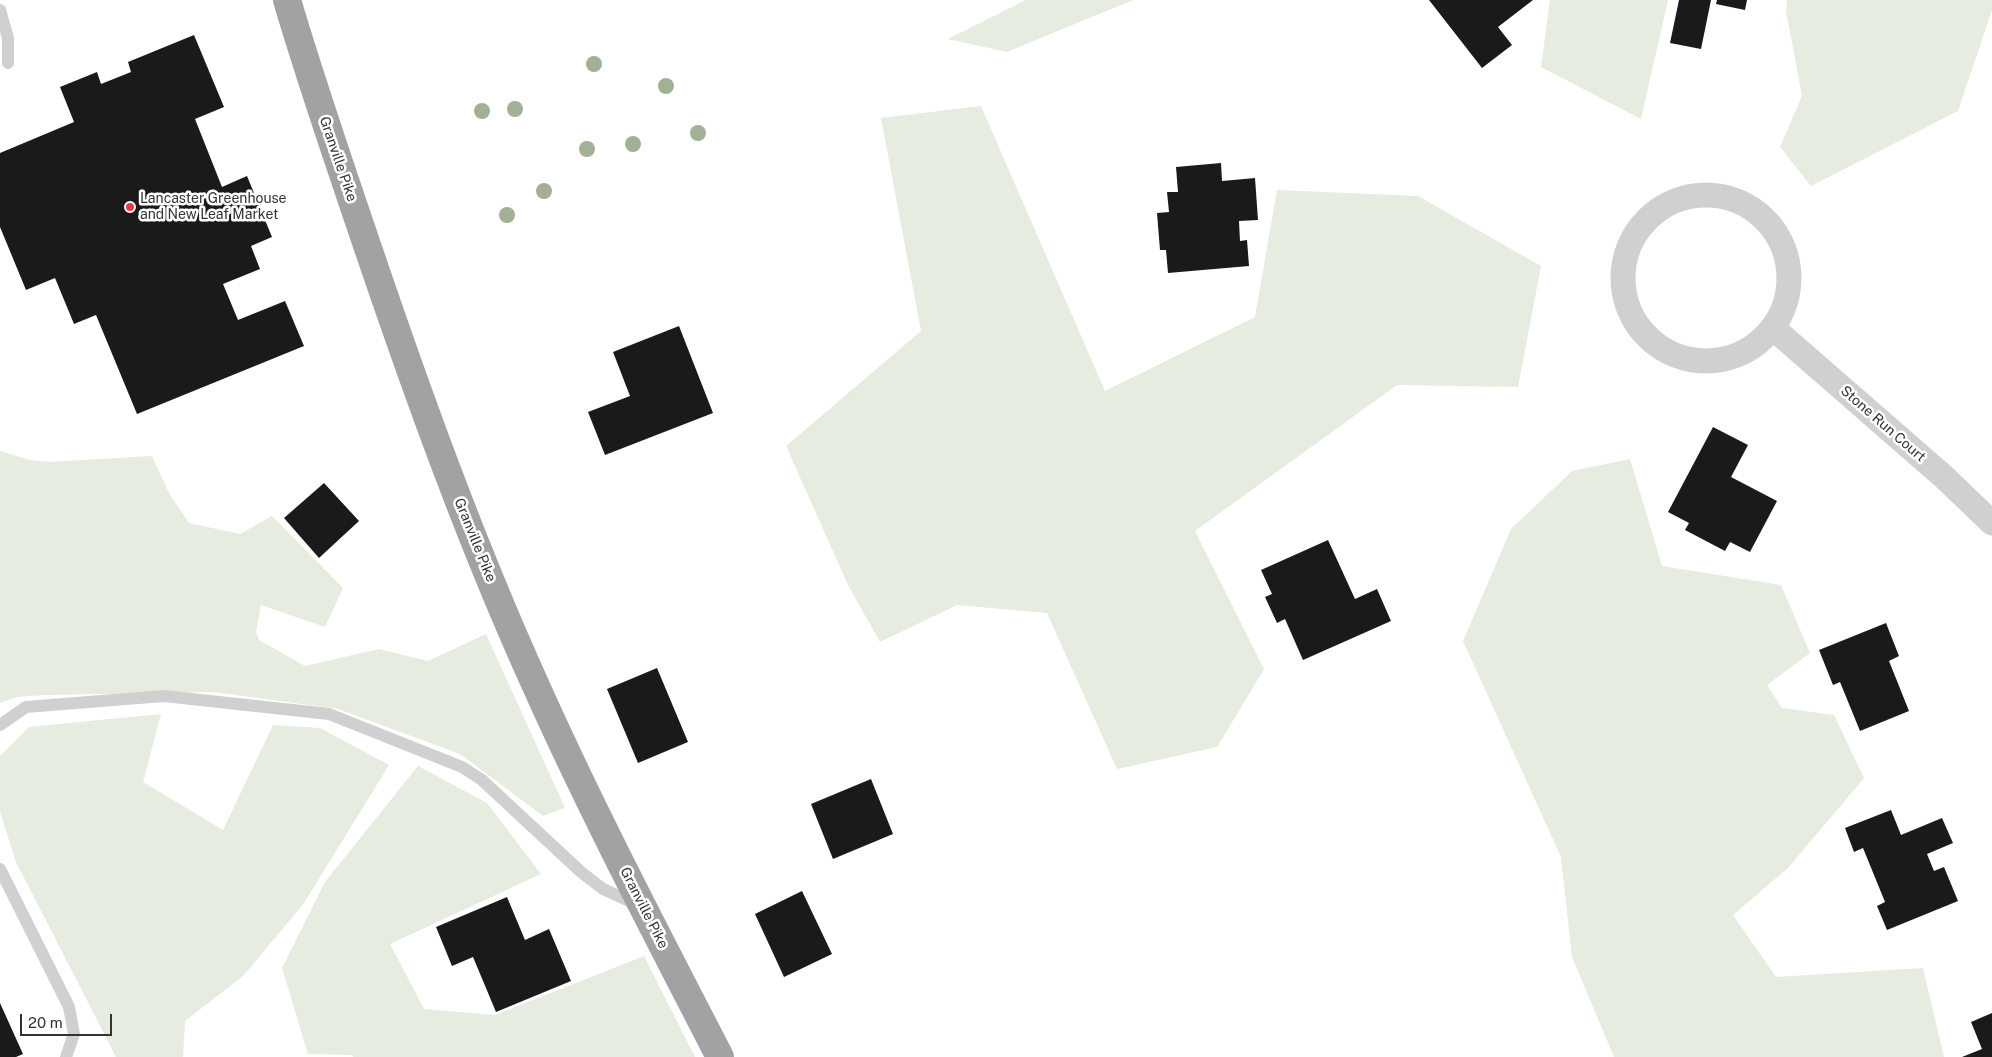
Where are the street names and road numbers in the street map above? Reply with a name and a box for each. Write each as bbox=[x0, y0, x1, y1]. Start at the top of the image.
street label: Granville Pike bbox=[316, 114, 360, 204]
street label: Stone Run Court bbox=[1837, 383, 1929, 465]
street label: Granville Pike bbox=[451, 496, 499, 584]
street label: Granville Pike bbox=[616, 865, 672, 951]

